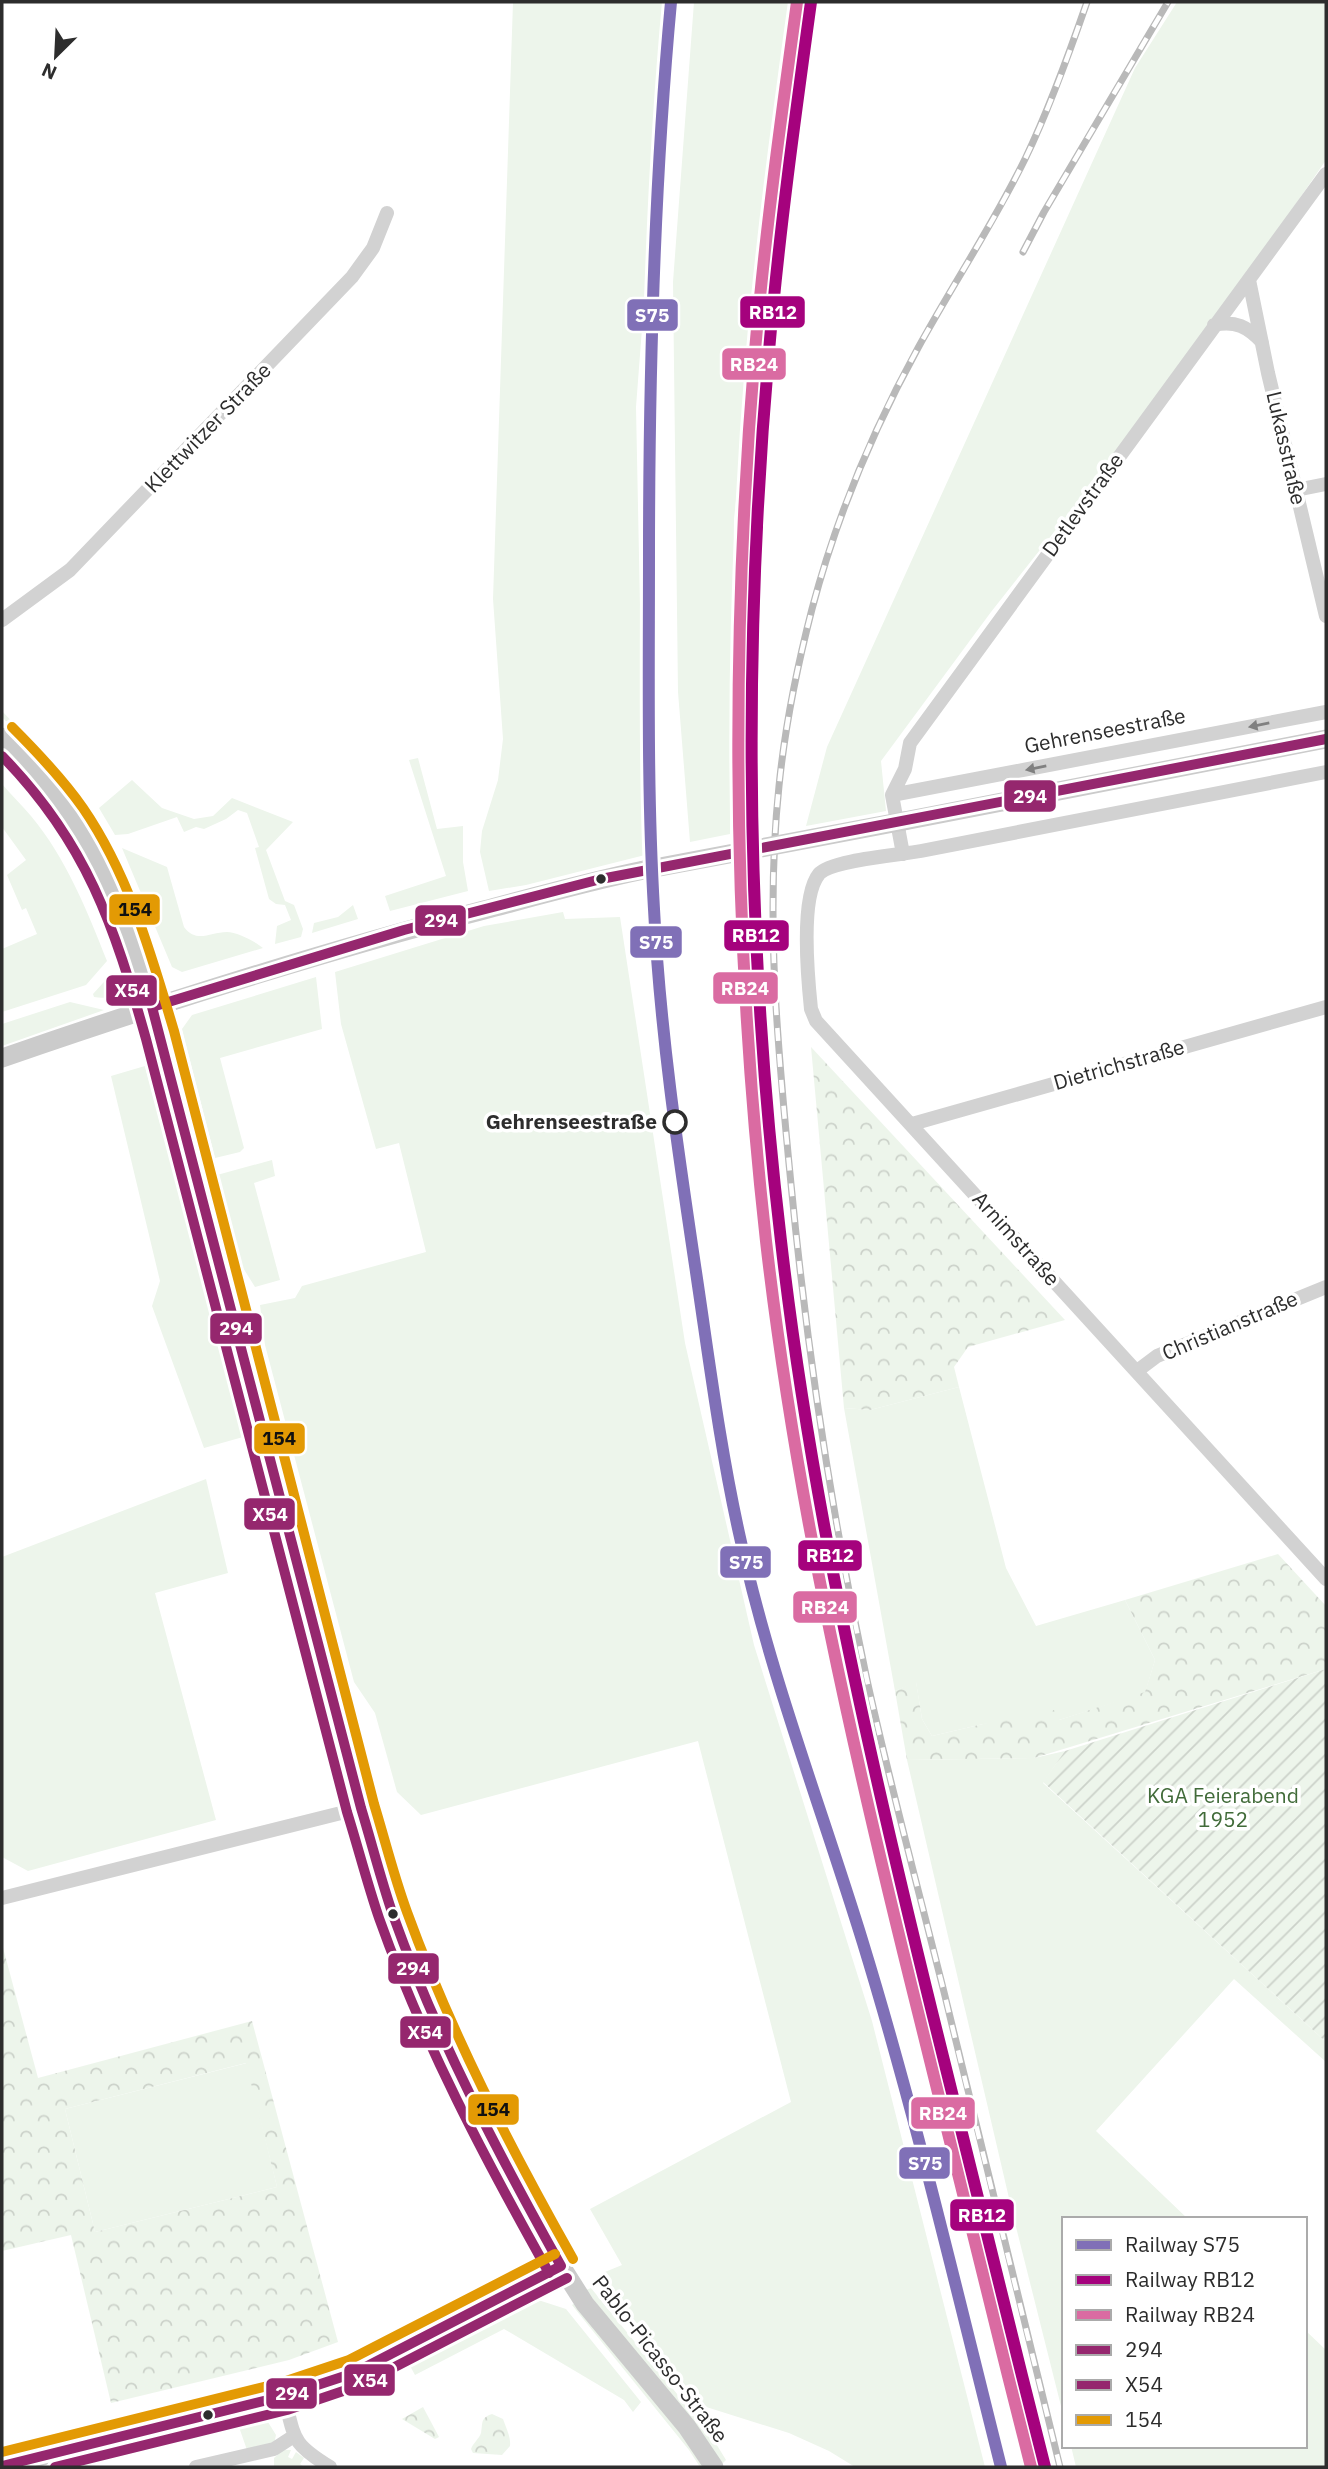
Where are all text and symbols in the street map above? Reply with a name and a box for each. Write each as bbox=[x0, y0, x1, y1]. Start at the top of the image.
north arrow bbox=[21, 21, 91, 91]
text: N bbox=[38, 58, 60, 85]
line badge: RB12 bbox=[739, 295, 806, 329]
line badge: S75 bbox=[626, 298, 679, 332]
text: RB12 bbox=[749, 300, 797, 324]
text: S75 bbox=[635, 303, 669, 327]
line badge: RB24 bbox=[721, 347, 787, 381]
text: RB24 bbox=[730, 352, 778, 376]
street label: Klettwitzer Straße bbox=[138, 356, 277, 499]
street label: Lukasstraße bbox=[1260, 388, 1314, 507]
street label: Detlevstraße bbox=[1035, 447, 1129, 562]
street label: Gehrenseestraße bbox=[1022, 701, 1188, 759]
one-way arrow bbox=[1248, 720, 1270, 731]
one-way arrow bbox=[1025, 762, 1047, 773]
line badge: 294 bbox=[1003, 779, 1057, 813]
text: 294 bbox=[1013, 784, 1047, 808]
unlabelled marker bbox=[594, 872, 608, 886]
line badge: 154 bbox=[108, 893, 161, 926]
text: 154 bbox=[118, 897, 152, 921]
line badge: 294 bbox=[414, 904, 467, 937]
text: 294 bbox=[424, 908, 458, 932]
line badge: RB12 bbox=[723, 919, 790, 952]
text: RB12 bbox=[732, 923, 780, 947]
line badge: S75 bbox=[629, 925, 683, 959]
text: S75 bbox=[639, 930, 673, 954]
line badge: RB24 bbox=[712, 971, 779, 1005]
line badge: X54 bbox=[105, 974, 158, 1007]
text: RB24 bbox=[721, 976, 769, 1000]
text: X54 bbox=[114, 978, 150, 1002]
street label: Dietrichstraße bbox=[1050, 1032, 1187, 1096]
place label: Gehrenseestraße bbox=[486, 1107, 657, 1135]
marker: Gehrenseestraße bbox=[663, 1110, 687, 1134]
street label: Arnimstraße bbox=[967, 1185, 1067, 1292]
street label: Christianstraße bbox=[1157, 1284, 1302, 1366]
line badge: 294 bbox=[209, 1312, 263, 1345]
text: 294 bbox=[219, 1316, 253, 1340]
line badge: 154 bbox=[253, 1422, 306, 1455]
text: 154 bbox=[262, 1426, 296, 1450]
line badge: X54 bbox=[243, 1497, 296, 1531]
text: X54 bbox=[252, 1502, 288, 1526]
line badge: RB12 bbox=[797, 1539, 863, 1572]
text: RB12 bbox=[806, 1543, 854, 1567]
line badge: S75 bbox=[719, 1545, 772, 1579]
text: S75 bbox=[729, 1550, 763, 1574]
line badge: RB24 bbox=[792, 1590, 858, 1624]
text: RB24 bbox=[801, 1595, 849, 1619]
park label: KGA Feierabend 1952 bbox=[1147, 1781, 1299, 1833]
unlabelled marker bbox=[386, 1907, 400, 1921]
line badge: 294 bbox=[387, 1952, 440, 1985]
text: 294 bbox=[396, 1956, 430, 1980]
line badge: X54 bbox=[399, 2015, 452, 2049]
text: X54 bbox=[407, 2020, 443, 2044]
line badge: 154 bbox=[467, 2093, 520, 2126]
line badge: RB24 bbox=[910, 2096, 976, 2130]
text: 154 bbox=[476, 2097, 510, 2121]
text: RB24 bbox=[919, 2101, 967, 2125]
line badge: S75 bbox=[898, 2146, 951, 2180]
text: S75 bbox=[908, 2151, 942, 2175]
line badge: RB12 bbox=[949, 2198, 1015, 2232]
text: RB12 bbox=[958, 2203, 1006, 2227]
legend bbox=[1062, 2217, 1307, 2448]
text: Railway S75 bbox=[1125, 2230, 1240, 2258]
text: Railway RB12 bbox=[1125, 2265, 1255, 2293]
street label: Pablo-Picasso-Straße bbox=[587, 2269, 735, 2448]
text: Railway RB24 bbox=[1125, 2300, 1255, 2328]
text: 294 bbox=[1125, 2335, 1163, 2363]
line badge: X54 bbox=[343, 2363, 396, 2397]
text: X54 bbox=[352, 2368, 388, 2392]
text: X54 bbox=[1125, 2370, 1163, 2398]
line badge: 294 bbox=[265, 2377, 318, 2410]
text: 294 bbox=[275, 2381, 309, 2405]
text: 154 bbox=[1125, 2405, 1163, 2433]
unlabelled marker bbox=[201, 2408, 215, 2422]

